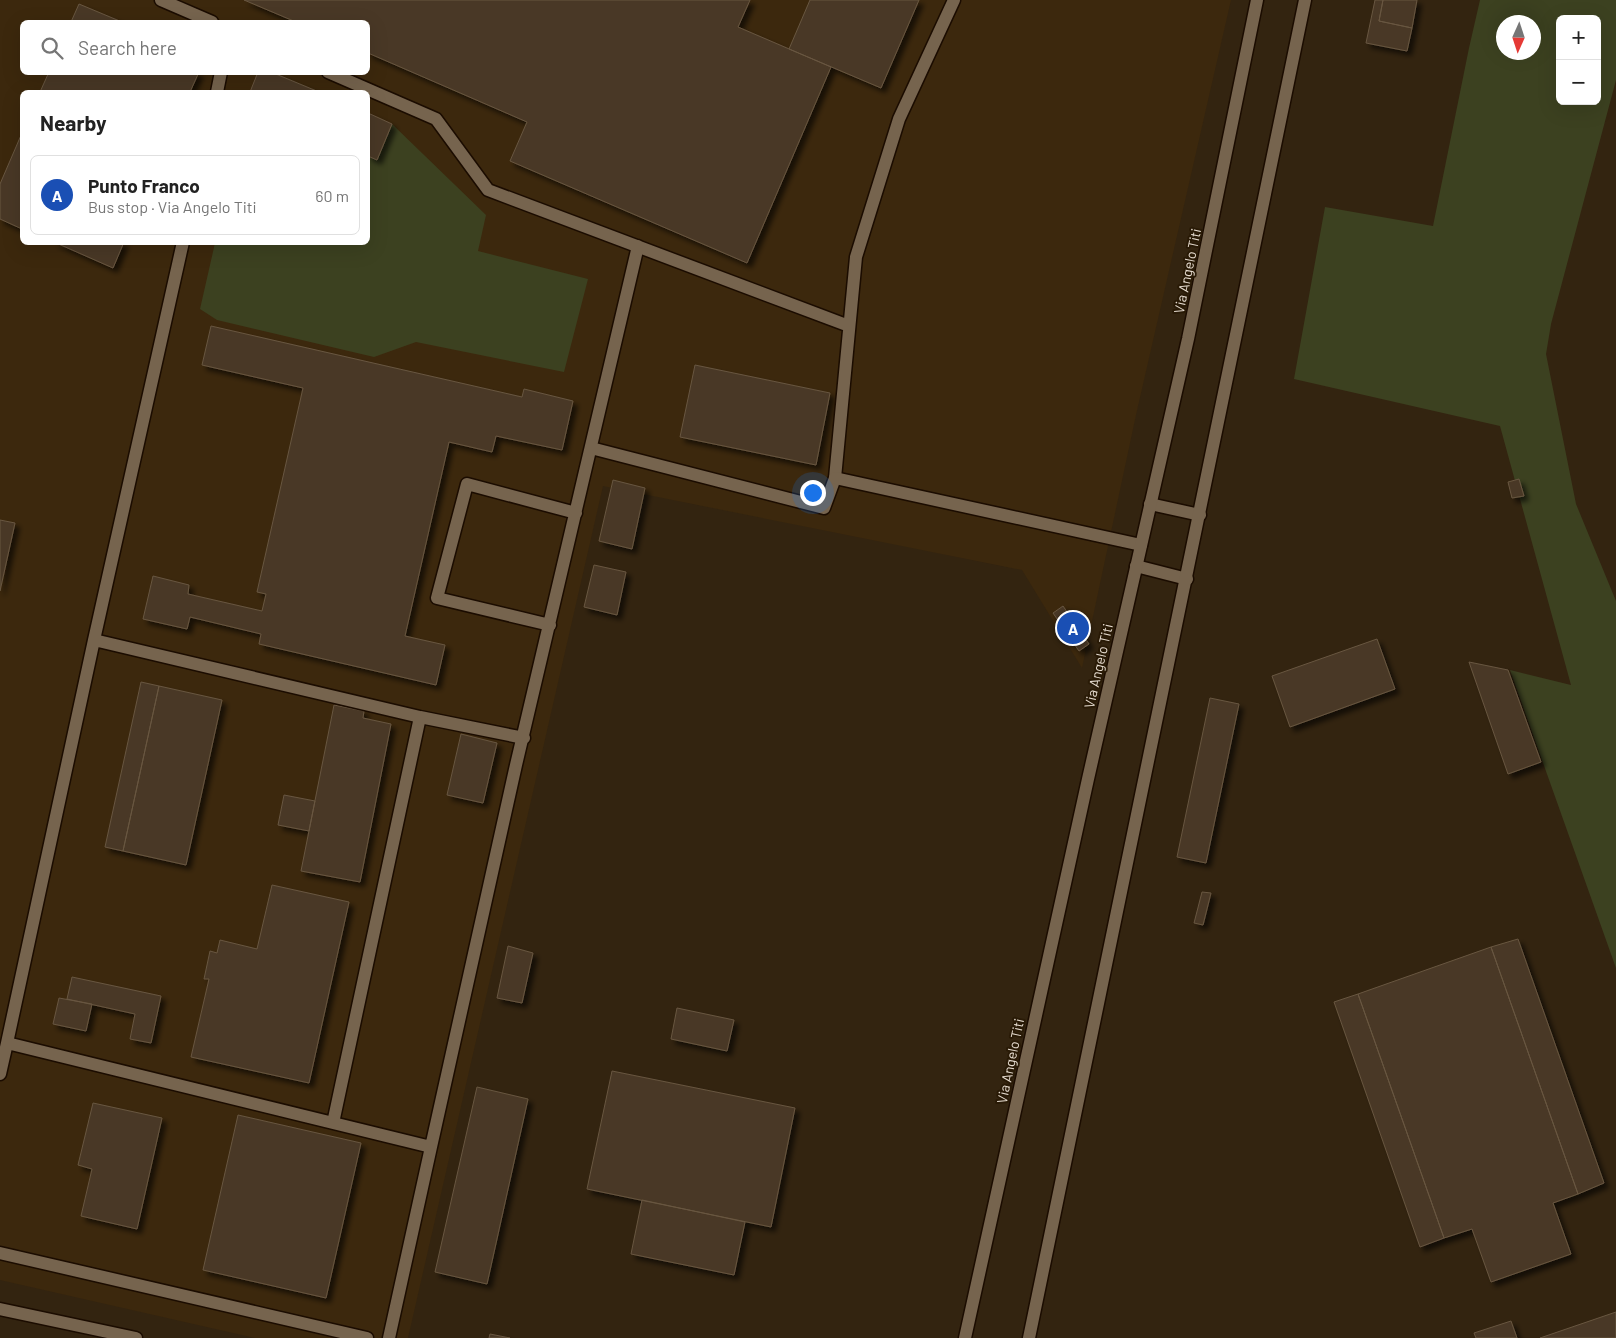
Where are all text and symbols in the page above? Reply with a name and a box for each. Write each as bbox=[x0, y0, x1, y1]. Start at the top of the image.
north arrow bbox=[1496, 15, 1541, 60]
map controls bbox=[1556, 15, 1601, 105]
button: + bbox=[1556, 15, 1601, 60]
search box bbox=[20, 20, 370, 75]
icon: search bbox=[38, 34, 66, 62]
text: Search here bbox=[78, 36, 177, 59]
button: − bbox=[1556, 60, 1601, 105]
text: Nearby bbox=[40, 110, 106, 135]
text: Punto Franco bbox=[88, 174, 200, 197]
text: A bbox=[52, 186, 62, 205]
text: 60 m bbox=[315, 186, 349, 205]
text: Bus stop · Via Angelo Titi bbox=[88, 197, 257, 216]
street label: Via Angelo Titi bbox=[1170, 227, 1204, 315]
your location bbox=[800, 480, 826, 506]
pin: A bbox=[1057, 609, 1089, 647]
street label: Via Angelo Titi bbox=[1080, 622, 1116, 710]
street label: Via Angelo Titi bbox=[993, 1017, 1027, 1105]

